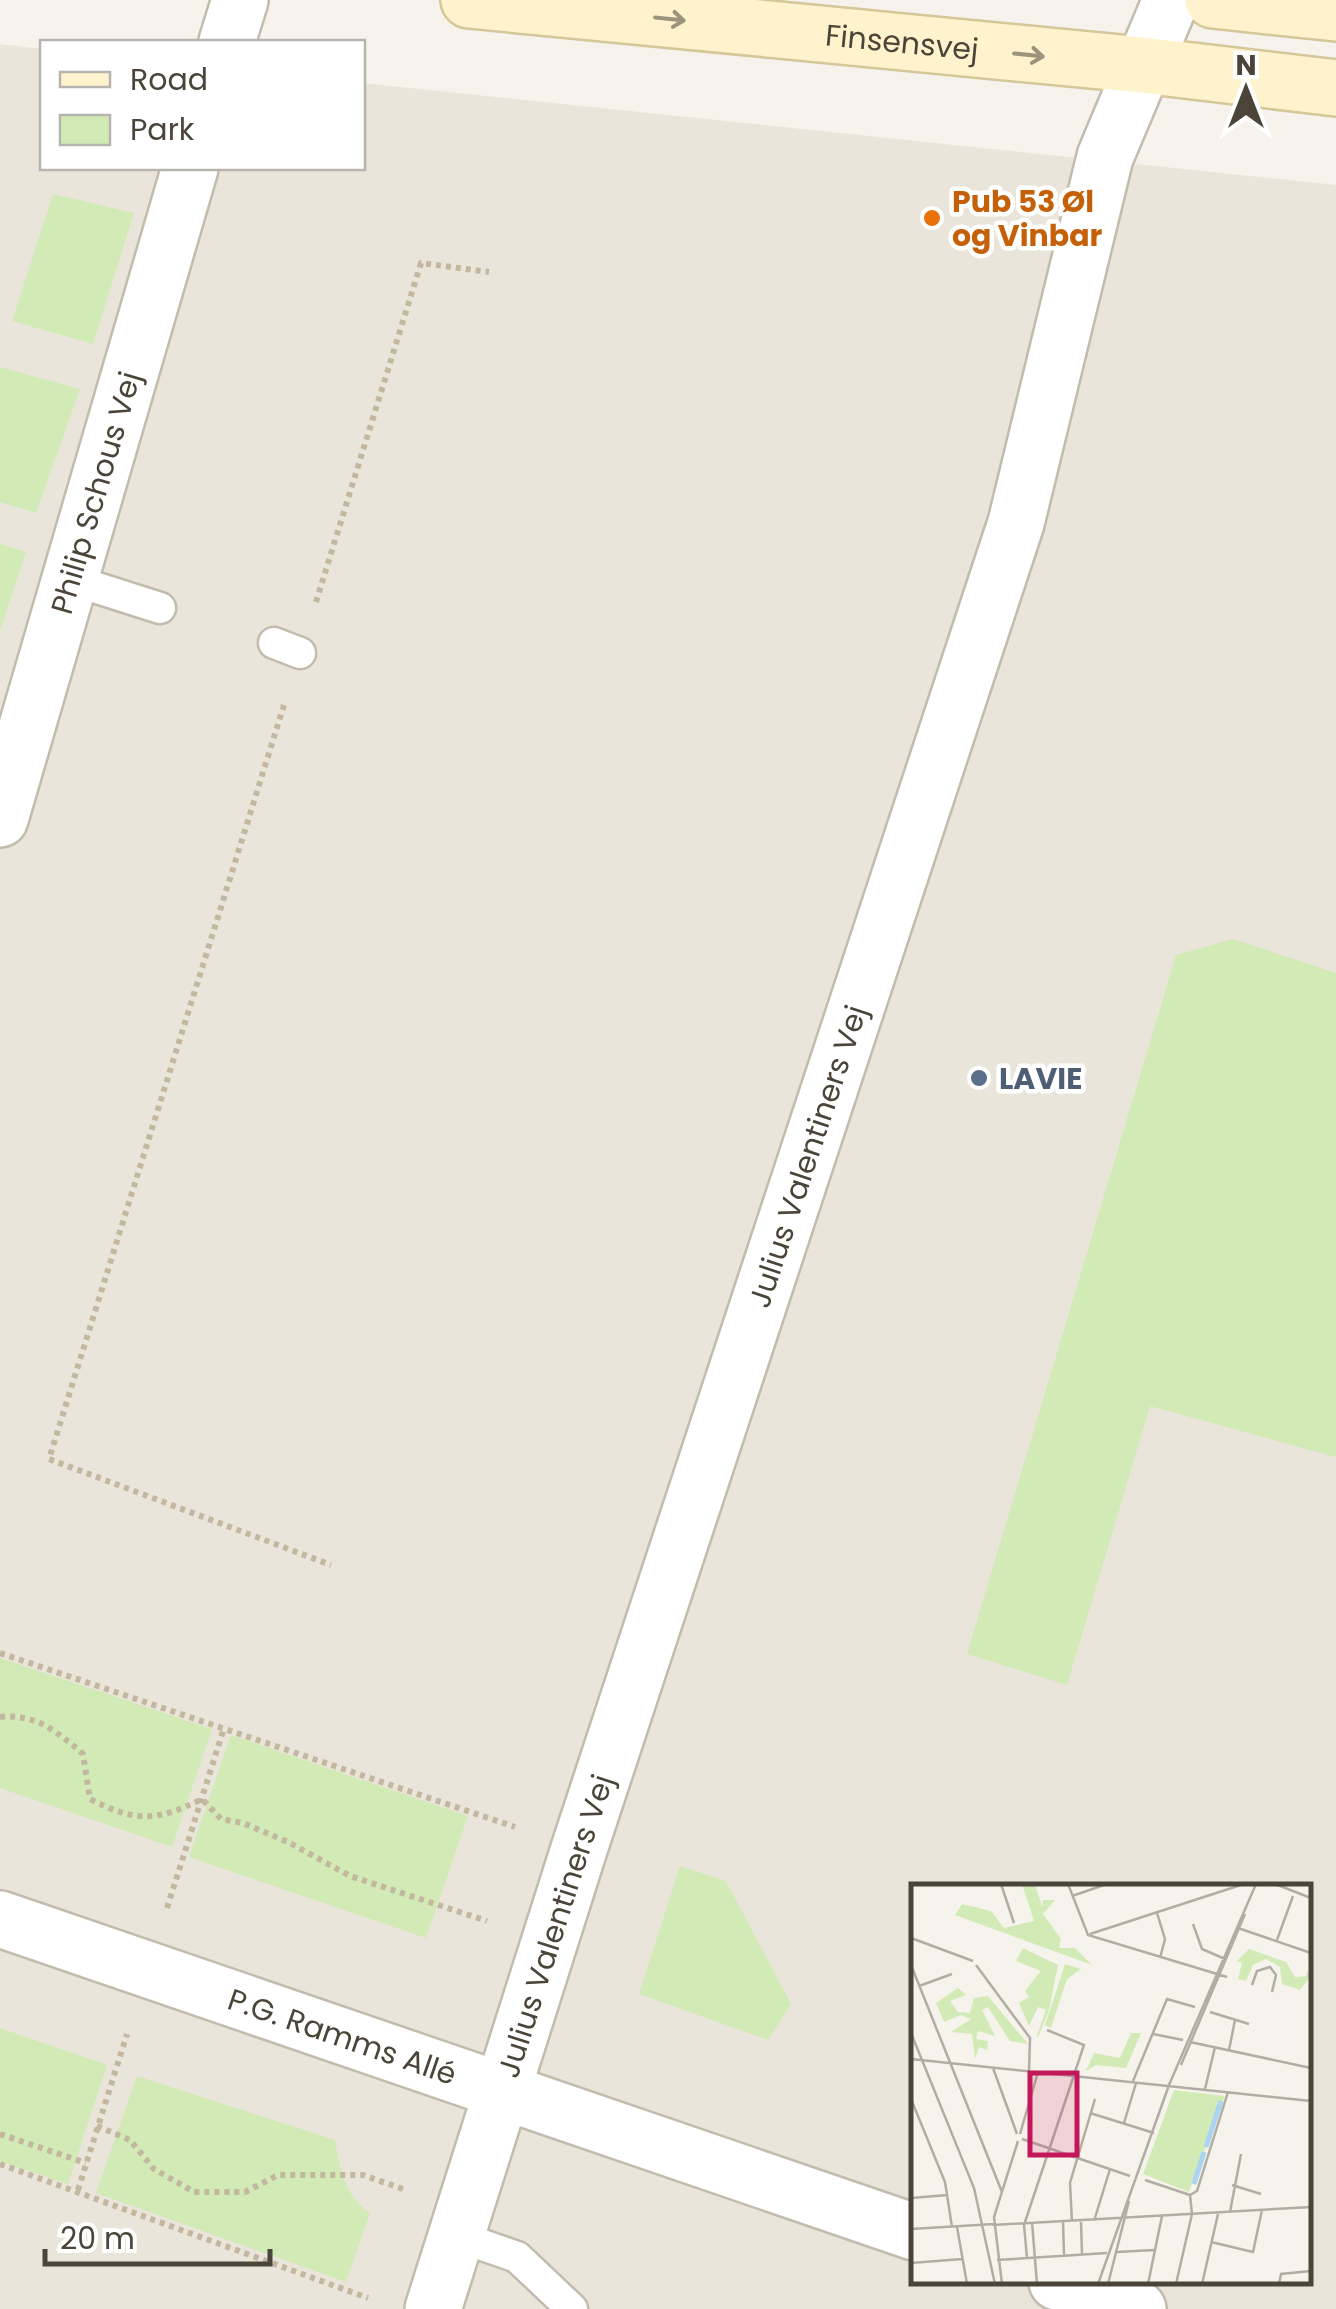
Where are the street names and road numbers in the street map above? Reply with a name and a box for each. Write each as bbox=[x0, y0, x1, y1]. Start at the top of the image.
street label: Finsensvej bbox=[823, 13, 981, 71]
street label: Philip Schous Vej bbox=[40, 366, 151, 619]
street label: Julius Valentiners Vej bbox=[737, 1000, 877, 1313]
street label: Julius Valentiners Vej bbox=[486, 1769, 624, 2083]
street label: P.G. Ramms Allé bbox=[222, 1977, 463, 2095]

